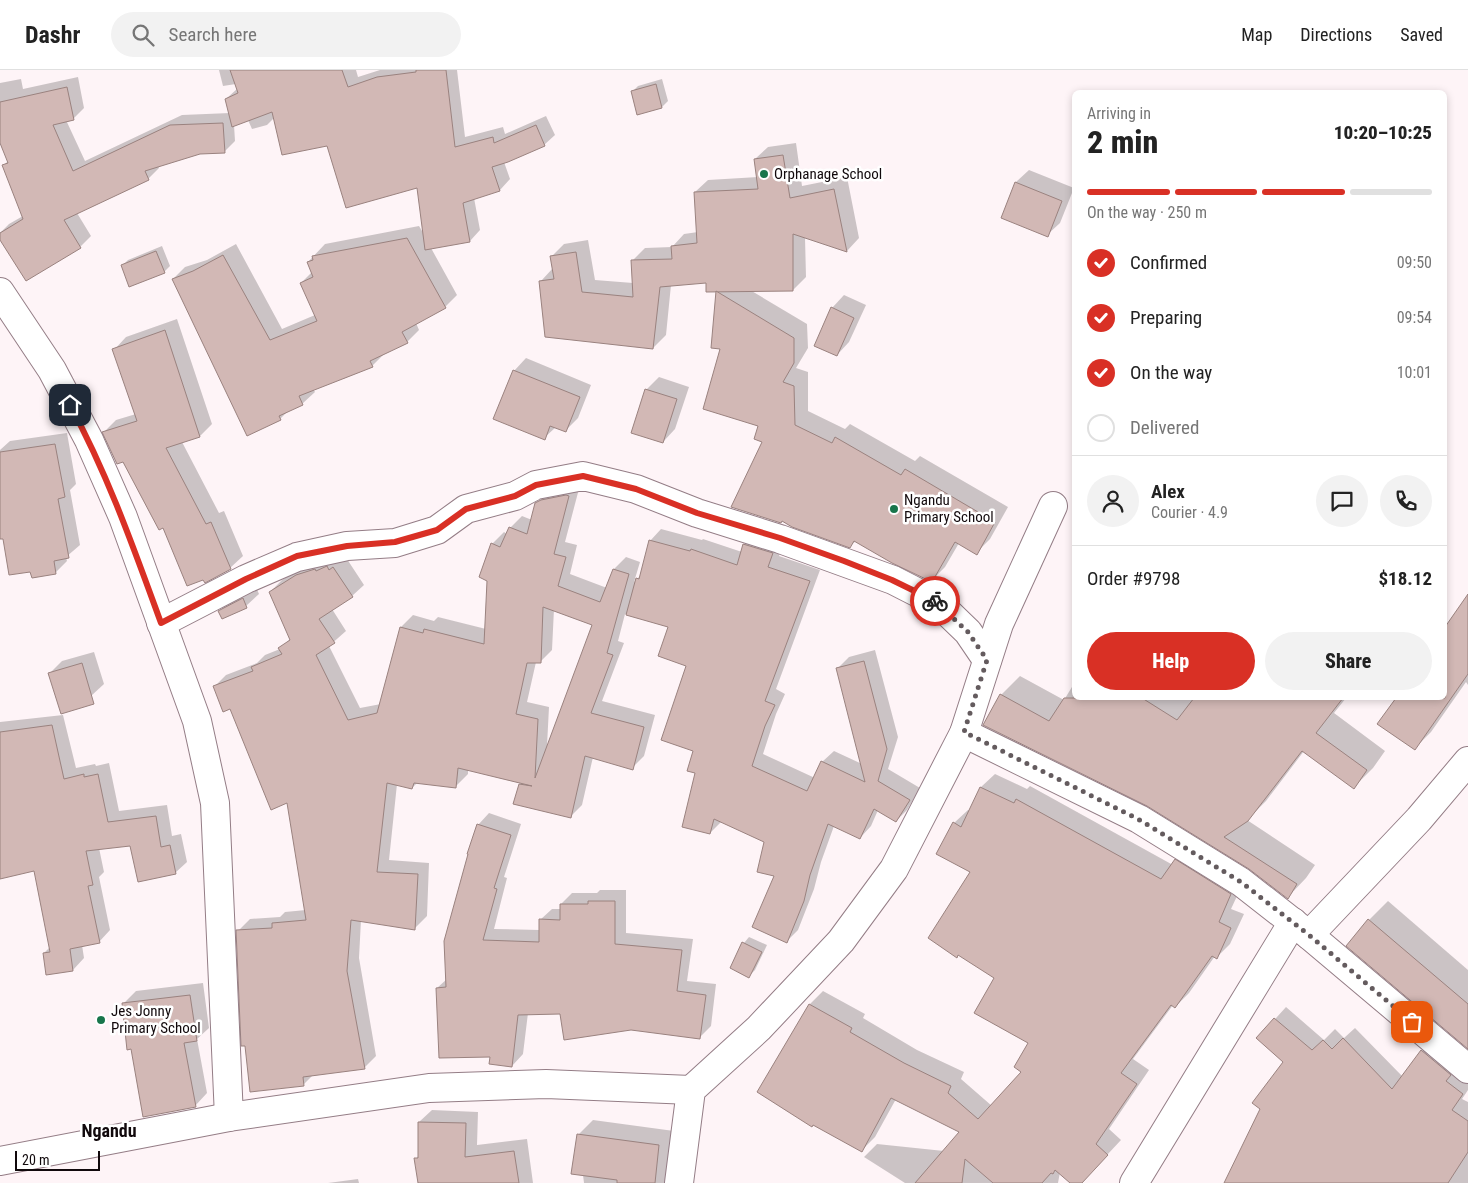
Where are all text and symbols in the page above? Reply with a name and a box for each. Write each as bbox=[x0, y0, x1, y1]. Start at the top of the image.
search box bbox=[111, 12, 461, 57]
text: Dashr bbox=[25, 21, 81, 49]
icon: search bbox=[129, 21, 157, 49]
text: Search here bbox=[169, 23, 257, 46]
text: Map bbox=[1241, 24, 1272, 45]
text: Directions bbox=[1300, 24, 1372, 45]
text: Saved bbox=[1400, 24, 1443, 45]
text: Arriving in bbox=[1087, 104, 1151, 123]
text: 10:20–10:25 bbox=[1334, 121, 1432, 144]
text: 2 min bbox=[1087, 123, 1158, 161]
place label: Orphanage School bbox=[774, 165, 882, 183]
marker: Orphanage School bbox=[758, 168, 770, 180]
text: On the way · 250 m bbox=[1087, 203, 1207, 222]
icon: check bbox=[1087, 249, 1115, 277]
text: Confirmed bbox=[1130, 251, 1207, 274]
text: 09:50 bbox=[1397, 253, 1432, 272]
icon: check bbox=[1087, 304, 1115, 332]
text: Preparing bbox=[1130, 306, 1202, 329]
text: 09:54 bbox=[1397, 308, 1432, 327]
icon: check bbox=[1087, 359, 1115, 387]
text: On the way bbox=[1130, 361, 1212, 384]
text: 10:01 bbox=[1397, 363, 1432, 382]
pin bbox=[49, 384, 91, 426]
icon: home bbox=[56, 391, 84, 419]
text: Delivered bbox=[1130, 416, 1199, 439]
button: person bbox=[1087, 475, 1139, 527]
button: chat bbox=[1316, 475, 1368, 527]
button: phone bbox=[1380, 475, 1432, 527]
text: Alex bbox=[1151, 480, 1185, 503]
place label: Ngandu Primary School bbox=[904, 491, 994, 526]
marker: Ngandu Primary School bbox=[888, 503, 900, 515]
text: Courier · 4.9 bbox=[1151, 503, 1228, 522]
text: Order #9798 bbox=[1087, 567, 1180, 590]
text: $18.12 bbox=[1378, 567, 1432, 590]
courier bbox=[910, 576, 960, 626]
icon: bike bbox=[921, 587, 949, 615]
button: Help bbox=[1087, 632, 1255, 690]
button: Share bbox=[1265, 632, 1432, 690]
pin bbox=[1391, 1001, 1433, 1043]
place label: Jes Jonny Primary School bbox=[111, 1002, 201, 1037]
icon: bag bbox=[1398, 1008, 1426, 1036]
marker: Jes Jonny Primary School bbox=[95, 1014, 107, 1026]
district label: Ngandu bbox=[81, 1120, 137, 1141]
scale bar bbox=[15, 1148, 100, 1171]
text: 20 m bbox=[22, 1152, 50, 1168]

